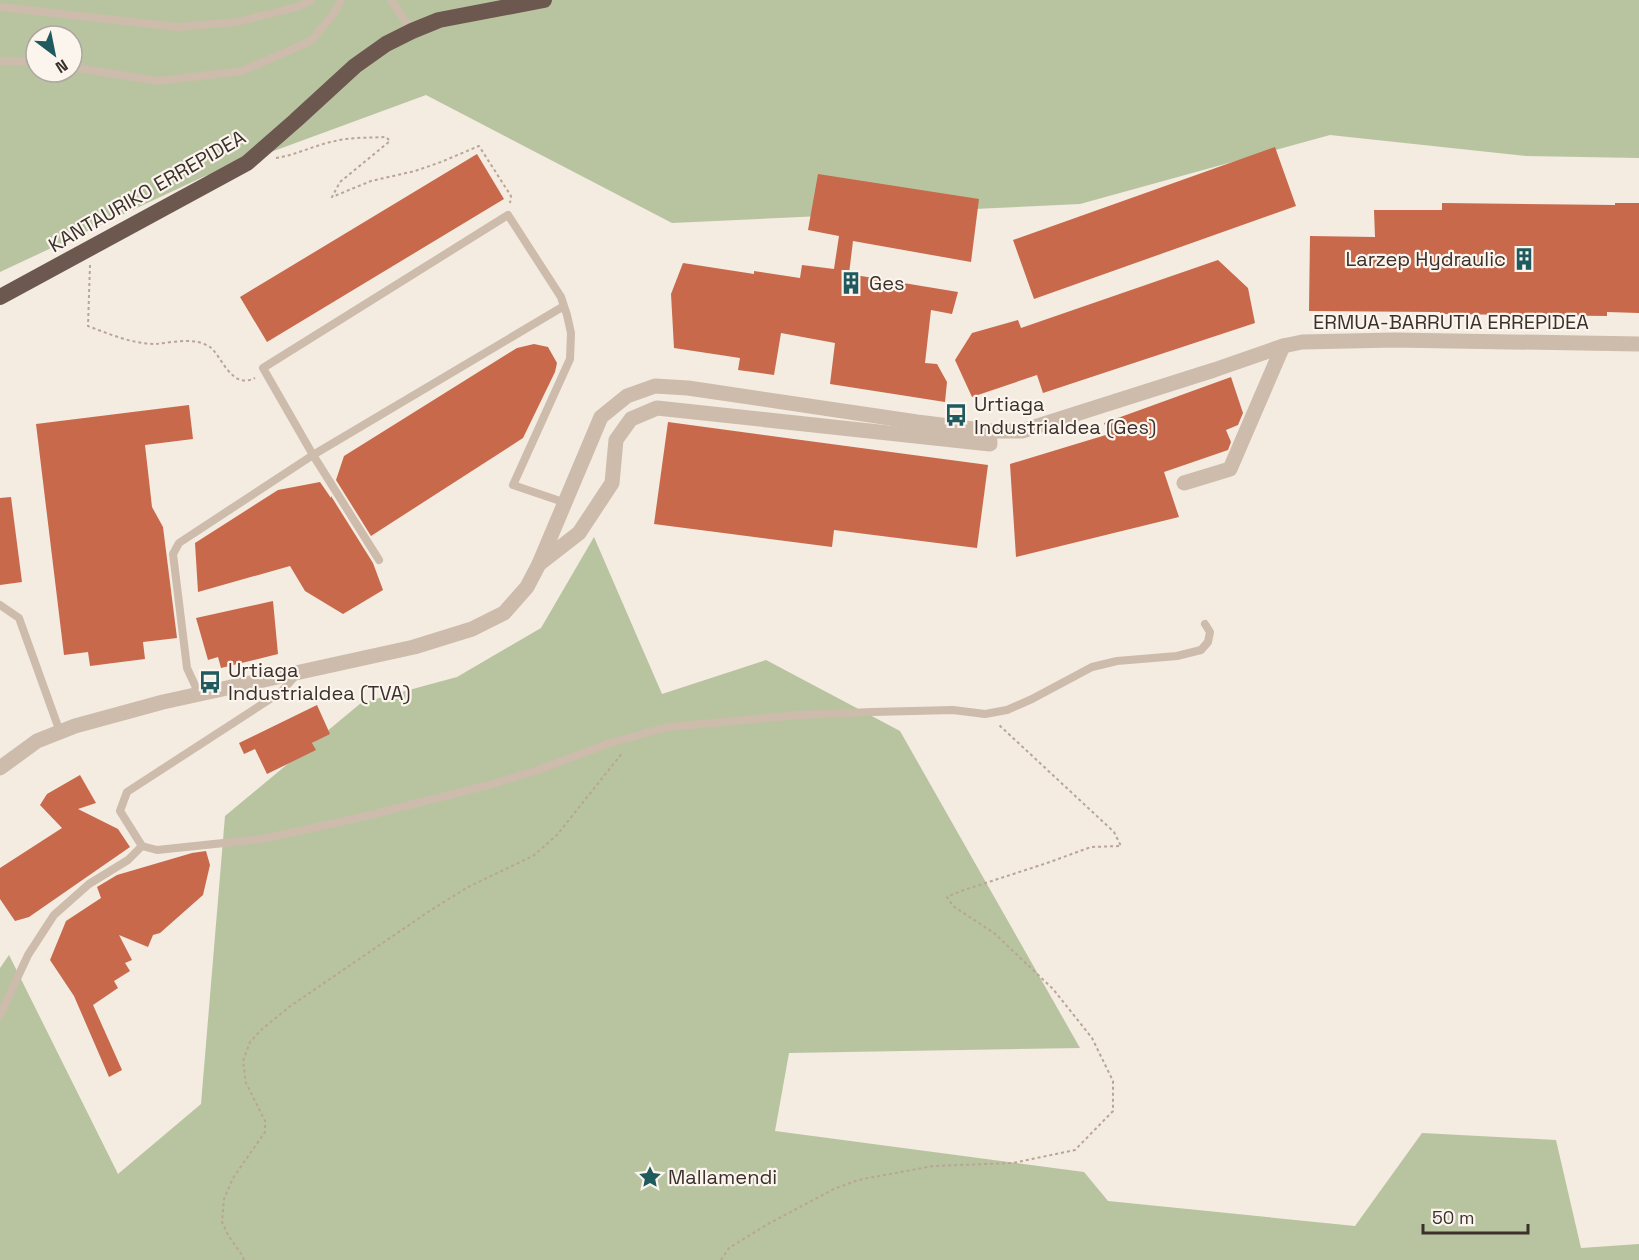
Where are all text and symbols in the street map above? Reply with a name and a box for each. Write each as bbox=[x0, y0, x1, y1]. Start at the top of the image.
north arrow bbox=[24, 24, 84, 84]
text: N bbox=[52, 55, 72, 78]
street label: KANTAURIKO ERREPIDEA bbox=[44, 124, 251, 258]
place label: Larzep Hydraulic bbox=[1345, 246, 1506, 272]
building icon: Larzep Hydraulic bbox=[1511, 246, 1537, 272]
building icon: Ges bbox=[838, 270, 864, 296]
place label: Ges bbox=[869, 270, 905, 296]
street label: ERMUA-BARRUTIA ERREPIDEA bbox=[1313, 309, 1589, 335]
place label: Urtiaga Industrialdea (Ges) bbox=[974, 391, 1156, 440]
bus stop icon: Urtiaga Industrialdea (Ges) bbox=[943, 402, 969, 428]
place label: Urtiaga Industrialdea (TVA) bbox=[228, 657, 411, 706]
bus stop icon: Urtiaga Industrialdea (TVA) bbox=[197, 669, 223, 695]
place icon: Mallamendi bbox=[637, 1164, 663, 1190]
place label: Mallamendi bbox=[668, 1164, 777, 1190]
scale bar bbox=[1423, 1197, 1528, 1235]
text: 50 m bbox=[1432, 1206, 1474, 1229]

